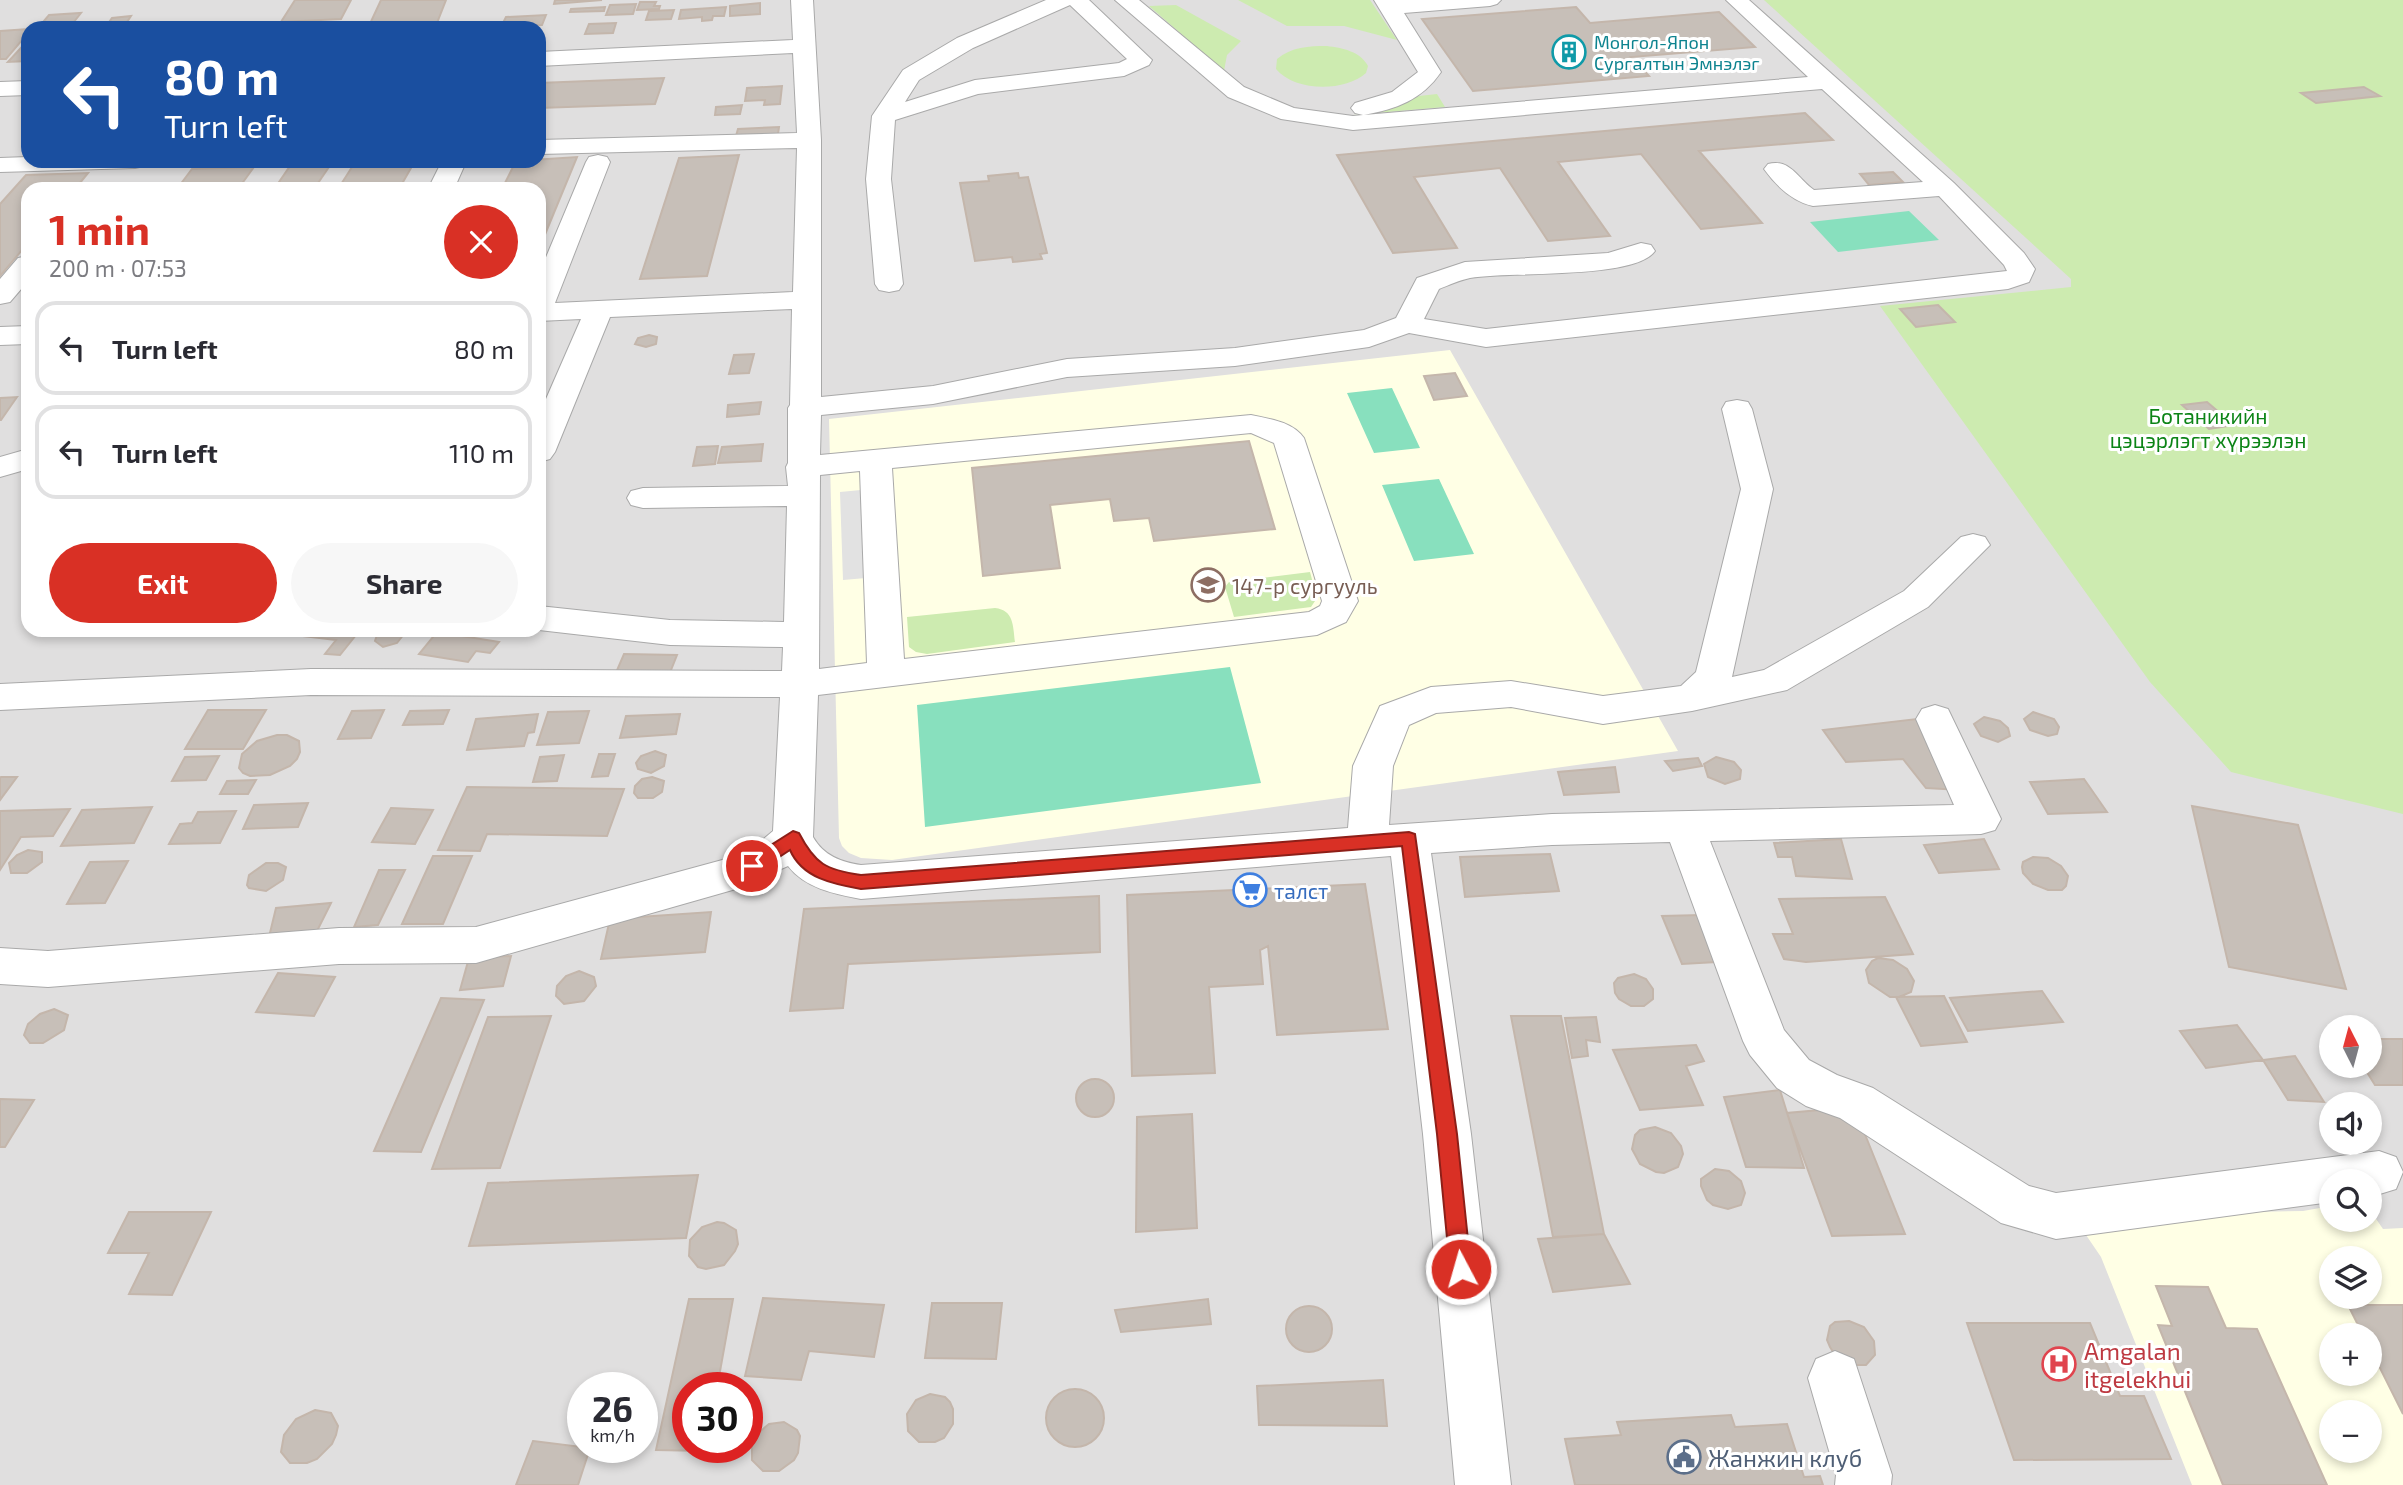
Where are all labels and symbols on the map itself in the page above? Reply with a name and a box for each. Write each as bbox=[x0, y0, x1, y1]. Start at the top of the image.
place label: Монгол-Япон Сургалтын Эмнэлэг bbox=[1594, 31, 1760, 74]
building icon: Монгол-Япон Сургалтын Эмнэлэг bbox=[1550, 33, 1588, 71]
park label: Ботаникийн цэцэрлэгт хүрээлэн bbox=[2110, 403, 2306, 452]
school or university icon: 147-р сургууль bbox=[1189, 566, 1227, 604]
place label: 147-р сургууль bbox=[1232, 573, 1378, 599]
pin bbox=[722, 836, 782, 896]
supermarket icon: талст bbox=[1231, 871, 1269, 909]
place label: талст bbox=[1274, 878, 1328, 903]
north arrow bbox=[2319, 1015, 2382, 1078]
position arrow bbox=[1424, 1232, 1498, 1306]
place label: Amgalan itgelekhui bbox=[2084, 1336, 2191, 1393]
hospital icon: Amgalan itgelekhui bbox=[2040, 1345, 2078, 1383]
speed limit sign: 30 bbox=[672, 1372, 763, 1463]
public building icon: Жанжин клуб bbox=[1665, 1438, 1703, 1476]
place label: Жанжин клуб bbox=[1708, 1443, 1862, 1473]

